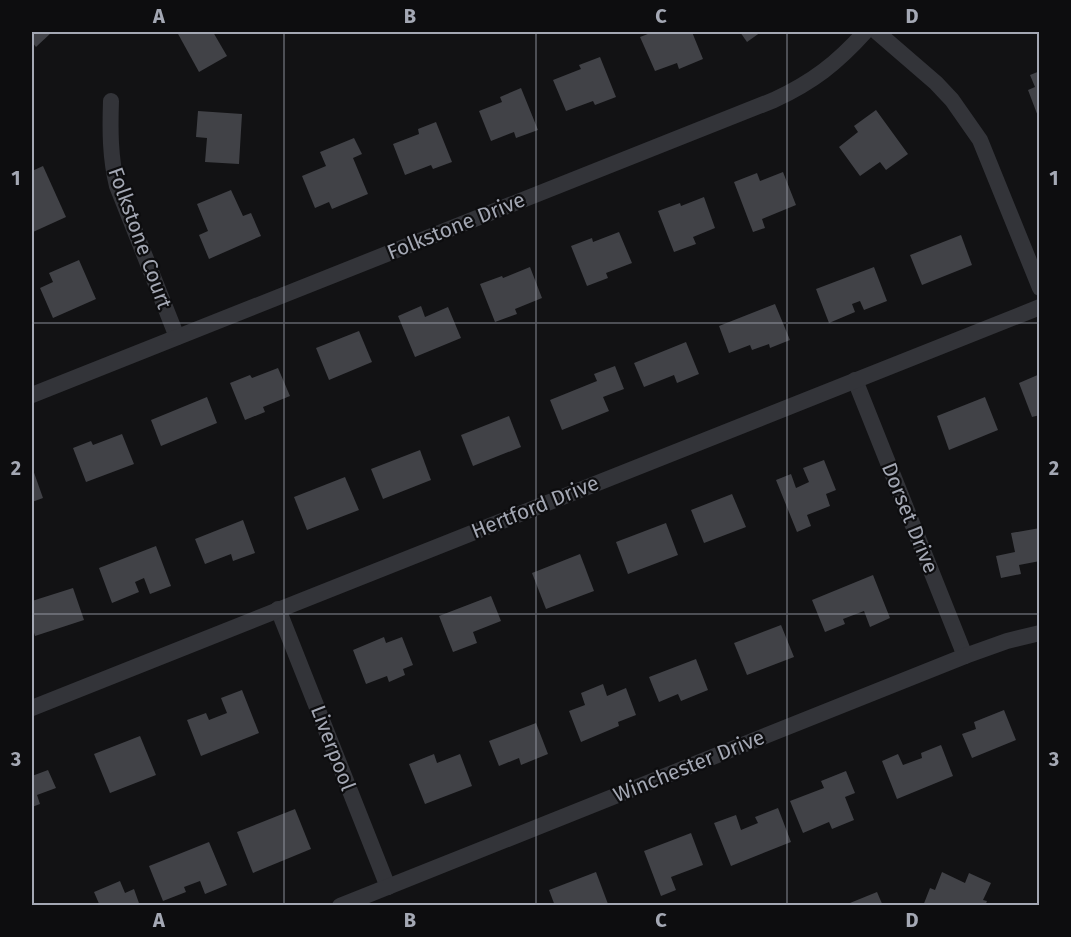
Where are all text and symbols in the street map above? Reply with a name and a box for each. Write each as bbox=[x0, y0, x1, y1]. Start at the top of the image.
text: A bbox=[152, 4, 166, 28]
text: B bbox=[404, 4, 416, 28]
text: C bbox=[655, 4, 667, 28]
text: D bbox=[905, 4, 919, 28]
street label: Folkstone Court bbox=[102, 164, 178, 313]
text: 1 bbox=[11, 166, 21, 190]
text: 1 bbox=[1049, 166, 1059, 190]
street label: Folkstone Drive bbox=[383, 186, 529, 266]
text: 2 bbox=[11, 456, 21, 480]
text: 2 bbox=[1049, 456, 1059, 480]
street label: Dorset Drive bbox=[876, 459, 944, 577]
street label: Hertford Drive bbox=[467, 470, 603, 544]
street label: Liverpool bbox=[305, 702, 361, 794]
street label: Winchester Drive bbox=[610, 724, 768, 808]
text: 3 bbox=[10, 747, 21, 771]
text: 3 bbox=[1048, 747, 1059, 771]
text: A bbox=[152, 908, 166, 932]
text: B bbox=[404, 908, 416, 932]
text: C bbox=[655, 908, 667, 932]
text: D bbox=[905, 908, 919, 932]

